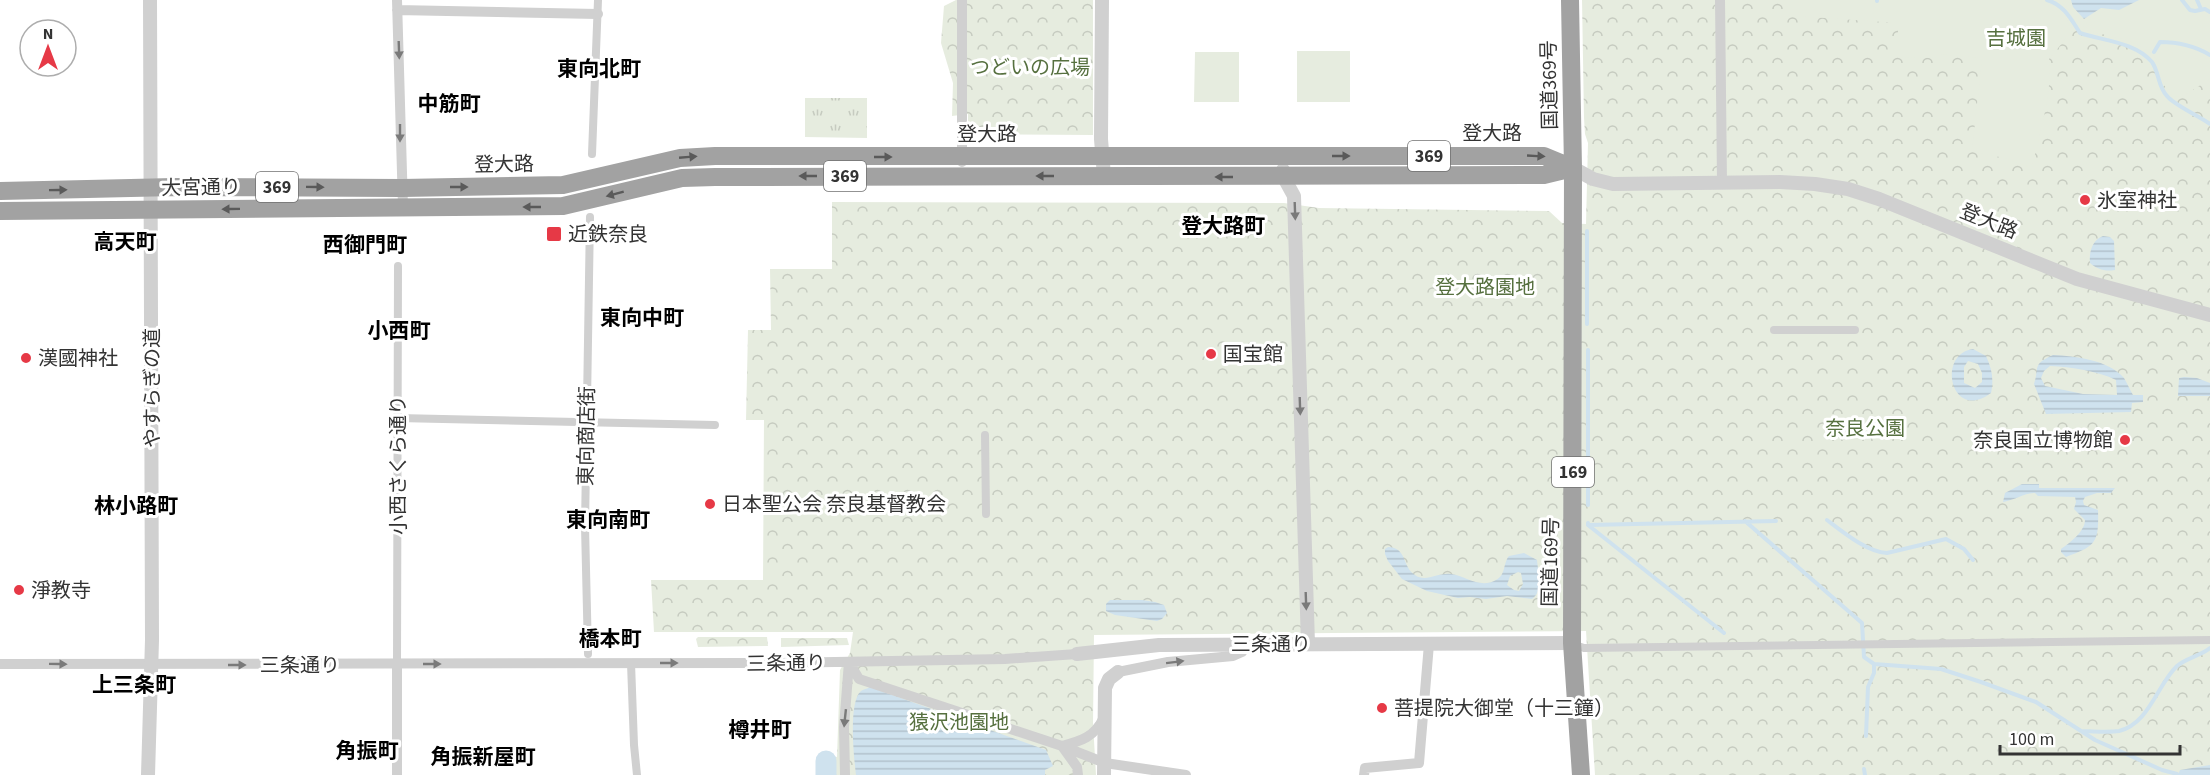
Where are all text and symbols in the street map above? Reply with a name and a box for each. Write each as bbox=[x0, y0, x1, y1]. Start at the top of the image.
north arrow bbox=[18, 18, 78, 78]
text: N bbox=[43, 23, 53, 45]
park label: 吉城園 bbox=[1986, 25, 2046, 53]
one-way arrow bbox=[394, 40, 403, 59]
street label: 国道369号 bbox=[1535, 40, 1565, 130]
district label: 東向北町 bbox=[557, 54, 641, 84]
park label: つどいの広場 bbox=[970, 54, 1090, 82]
district label: 中筋町 bbox=[418, 89, 481, 119]
street label: 登大路 bbox=[1462, 120, 1522, 148]
street label: 登大路 bbox=[957, 121, 1017, 149]
one-way arrow bbox=[395, 124, 405, 143]
road number: 369 bbox=[1408, 141, 1450, 171]
street label: 登大路 bbox=[474, 150, 534, 180]
one-way arrow bbox=[1331, 151, 1350, 161]
one-way arrow bbox=[874, 152, 893, 161]
one-way arrow bbox=[1526, 152, 1545, 161]
one-way arrow bbox=[679, 153, 698, 162]
road number: 369 bbox=[824, 161, 866, 191]
one-way arrow bbox=[799, 171, 818, 181]
one-way arrow bbox=[1036, 171, 1055, 181]
road number: 369 bbox=[256, 172, 298, 202]
one-way arrow bbox=[1215, 172, 1234, 182]
street label: 大宮通り bbox=[161, 173, 241, 203]
one-way arrow bbox=[306, 182, 325, 192]
one-way arrow bbox=[449, 182, 468, 192]
one-way arrow bbox=[49, 185, 68, 195]
place label: 氷室神社 bbox=[2097, 187, 2177, 215]
one-way arrow bbox=[606, 190, 624, 199]
marker: 氷室神社 bbox=[2078, 193, 2092, 207]
street label: 登大路 bbox=[1956, 198, 2022, 246]
one-way arrow bbox=[522, 202, 541, 212]
one-way arrow bbox=[1290, 202, 1300, 221]
one-way arrow bbox=[222, 204, 241, 214]
district label: 登大路町 bbox=[1181, 211, 1265, 241]
place label: 近鉄奈良 bbox=[568, 221, 648, 249]
marker: 近鉄奈良 bbox=[545, 225, 563, 243]
district label: 高天町 bbox=[94, 227, 157, 257]
district label: 西御門町 bbox=[323, 230, 407, 260]
park label: 登大路園地 bbox=[1435, 274, 1535, 302]
district label: 東向中町 bbox=[600, 303, 684, 333]
district label: 小西町 bbox=[368, 316, 431, 346]
street label: やすらぎの道 bbox=[139, 328, 167, 448]
place label: 国宝館 bbox=[1223, 341, 1283, 369]
place label: 漢國神社 bbox=[38, 345, 118, 373]
marker: 国宝館 bbox=[1204, 347, 1218, 361]
marker: 漢國神社 bbox=[19, 351, 33, 365]
street label: 東向商店街 bbox=[572, 386, 602, 486]
street label: 小西さくら通り bbox=[385, 395, 413, 535]
one-way arrow bbox=[1296, 397, 1305, 416]
park label: 奈良公園 bbox=[1825, 415, 1905, 443]
place label: 奈良国立博物館 bbox=[1973, 427, 2113, 455]
marker: 奈良国立博物館 bbox=[2118, 433, 2132, 447]
road number: 169 bbox=[1552, 457, 1594, 487]
district label: 林小路町 bbox=[94, 491, 178, 521]
place label: 日本聖公会 奈良基督教会 bbox=[722, 491, 946, 519]
marker: 日本聖公会 奈良基督教会 bbox=[703, 497, 717, 511]
district label: 東向南町 bbox=[566, 505, 650, 535]
street label: 国道169号 bbox=[1536, 517, 1566, 607]
place label: 淨教寺 bbox=[31, 577, 91, 605]
marker: 淨教寺 bbox=[12, 583, 26, 597]
one-way arrow bbox=[1301, 591, 1311, 610]
district label: 橋本町 bbox=[579, 624, 642, 654]
street label: 三条通り bbox=[1231, 631, 1311, 659]
street label: 三条通り bbox=[746, 649, 826, 679]
street label: 三条通り bbox=[260, 652, 340, 680]
one-way arrow bbox=[1166, 657, 1185, 667]
one-way arrow bbox=[659, 658, 678, 668]
one-way arrow bbox=[49, 659, 68, 669]
one-way arrow bbox=[422, 659, 441, 669]
one-way arrow bbox=[227, 660, 246, 670]
district label: 上三条町 bbox=[92, 670, 176, 700]
place label: 菩提院大御堂（十三鐘） bbox=[1394, 695, 1614, 723]
marker: 菩提院大御堂（十三鐘） bbox=[1375, 701, 1389, 715]
one-way arrow bbox=[840, 709, 850, 728]
park label: 猿沢池園地 bbox=[909, 709, 1009, 737]
district label: 樽井町 bbox=[729, 715, 792, 745]
scale bar bbox=[2000, 718, 2180, 756]
text: 100 m bbox=[2009, 727, 2054, 752]
district label: 角振町 bbox=[336, 736, 399, 766]
district label: 角振新屋町 bbox=[431, 742, 536, 772]

